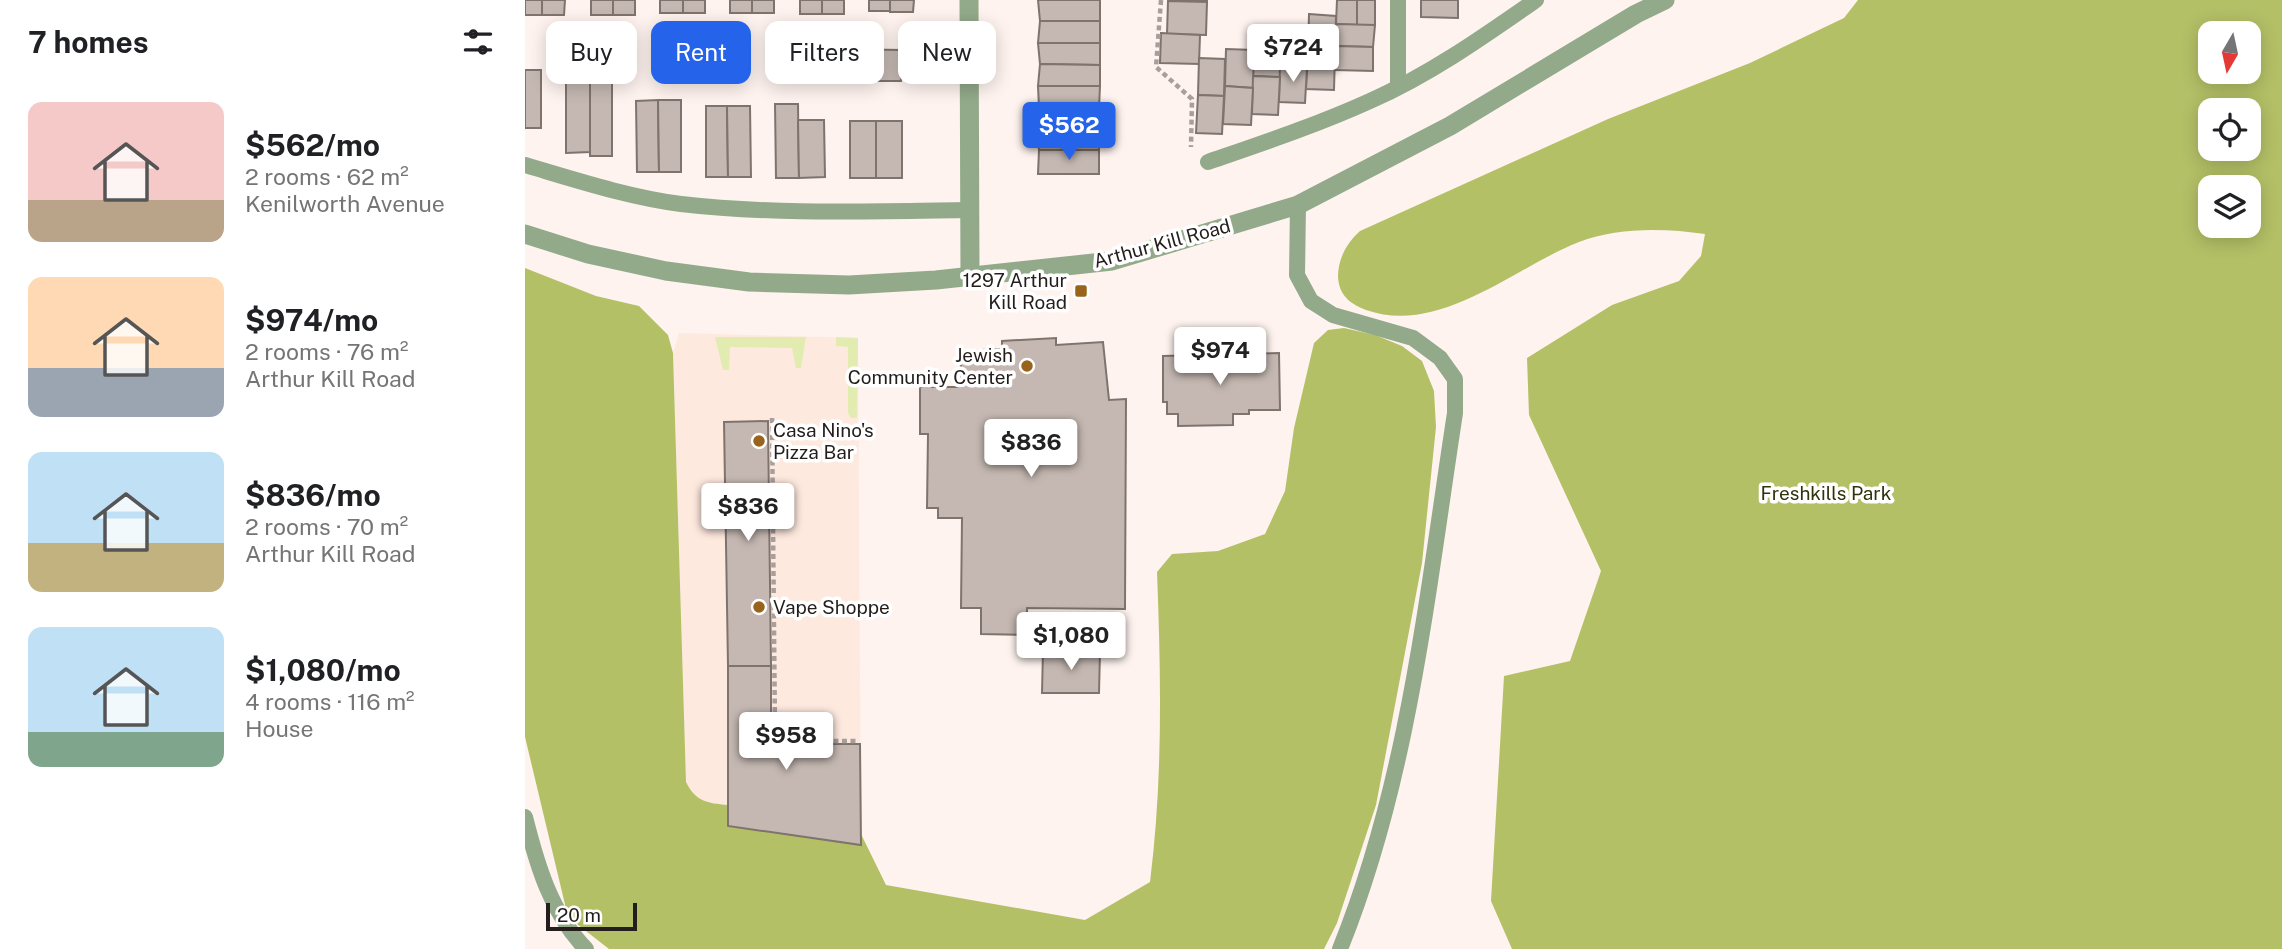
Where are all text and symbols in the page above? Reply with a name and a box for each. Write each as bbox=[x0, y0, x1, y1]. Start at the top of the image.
chip: Buy bbox=[546, 21, 637, 84]
chip: Rent bbox=[651, 21, 751, 84]
chip: Filters bbox=[765, 21, 884, 84]
chip: New bbox=[898, 21, 996, 84]
north arrow bbox=[2198, 21, 2261, 84]
map controls bbox=[2198, 21, 2261, 238]
icon: filters bbox=[459, 23, 497, 61]
text: 7 homes bbox=[28, 24, 149, 60]
pin: $724 bbox=[1252, 24, 1334, 84]
text: $724 bbox=[1263, 33, 1323, 60]
button: locate bbox=[2198, 98, 2261, 161]
pin: $562 bbox=[1028, 102, 1110, 162]
text: $562 bbox=[1039, 111, 1099, 138]
text: $562/mo bbox=[245, 127, 380, 163]
icon: home bbox=[84, 130, 168, 214]
text: 2 rooms · 62 m² bbox=[245, 163, 409, 190]
button: layers bbox=[2198, 175, 2261, 238]
text: Kenilworth Avenue bbox=[245, 190, 445, 217]
street label: Arthur Kill Road bbox=[1091, 214, 1233, 272]
place label: 1297 Arthur Kill Road bbox=[963, 269, 1067, 313]
marker: 1297 Arthur Kill Road bbox=[1073, 283, 1089, 299]
text: $974/mo bbox=[245, 302, 378, 338]
icon: home bbox=[84, 305, 168, 389]
pin: $974 bbox=[1179, 328, 1261, 387]
text: $974 bbox=[1190, 336, 1250, 363]
text: 2 rooms · 76 m² bbox=[245, 338, 408, 365]
place label: Jewish Community Center bbox=[848, 344, 1013, 388]
marker: Jewish Community Center bbox=[1019, 358, 1035, 374]
text: Arthur Kill Road bbox=[245, 365, 415, 392]
place label: Casa Nino's Pizza Bar bbox=[773, 419, 874, 463]
pin: $836 bbox=[990, 420, 1072, 479]
text: $836 bbox=[1000, 428, 1062, 455]
marker: Casa Nino's Pizza Bar bbox=[751, 433, 767, 449]
text: $836/mo bbox=[245, 477, 381, 513]
icon: home bbox=[84, 480, 168, 564]
park label: Freshkills Park bbox=[1761, 482, 1892, 504]
pin: $836 bbox=[707, 484, 789, 543]
text: $836 bbox=[717, 492, 779, 519]
text: 2 rooms · 70 m² bbox=[245, 513, 408, 540]
text: Arthur Kill Road bbox=[245, 540, 415, 567]
place label: Vape Shoppe bbox=[773, 596, 890, 618]
marker: Vape Shoppe bbox=[751, 599, 767, 615]
pin: $1,080 bbox=[1014, 612, 1128, 672]
text: $1,080 bbox=[1033, 621, 1109, 648]
text: $1,080/mo bbox=[245, 652, 401, 688]
icon: home bbox=[84, 655, 168, 739]
text: 4 rooms · 116 m² bbox=[245, 688, 414, 715]
pin: $958 bbox=[745, 712, 827, 772]
text: House bbox=[245, 715, 313, 742]
text: $958 bbox=[755, 721, 817, 748]
scale bar bbox=[546, 900, 637, 932]
text: 20 m bbox=[557, 904, 601, 926]

